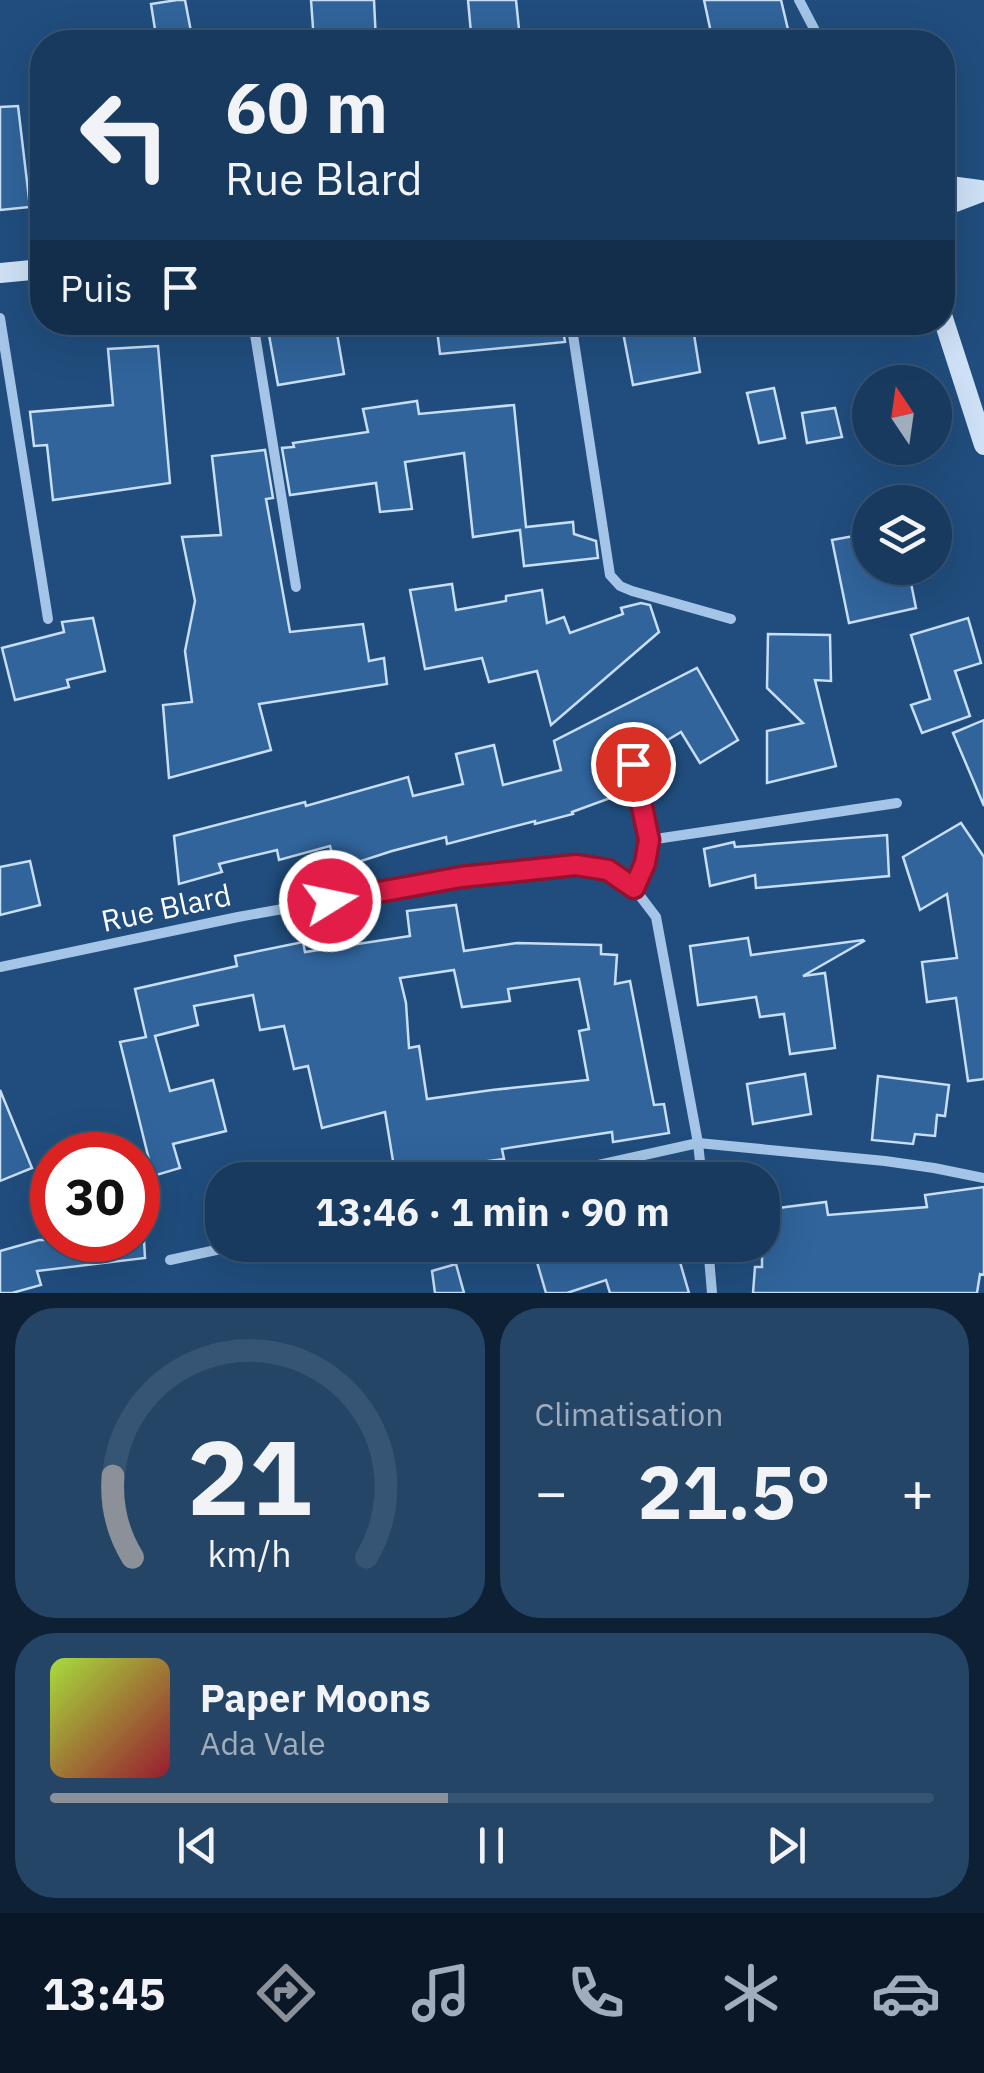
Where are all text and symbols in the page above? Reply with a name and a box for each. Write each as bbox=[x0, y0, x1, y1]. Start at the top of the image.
text: 60 m bbox=[225, 61, 388, 152]
icon: left bbox=[60, 70, 190, 200]
text: Rue Blard bbox=[225, 149, 423, 207]
icon: arrive bbox=[153, 260, 208, 315]
text: Puis bbox=[60, 263, 133, 312]
north arrow bbox=[852, 365, 952, 465]
map controls bbox=[852, 365, 952, 585]
button: layers bbox=[852, 485, 952, 585]
pin bbox=[591, 722, 676, 807]
icon: arrive bbox=[606, 737, 661, 792]
position arrow bbox=[278, 849, 382, 953]
street label: Rue Blard bbox=[97, 874, 235, 940]
speed limit sign: 30 bbox=[30, 1132, 160, 1262]
text: 13:46 · 1 min · 90 m bbox=[315, 1187, 670, 1236]
text: Climatisation bbox=[535, 1393, 723, 1435]
text: 21 bbox=[187, 1408, 312, 1544]
text: 21.5° bbox=[637, 1442, 831, 1540]
text: − bbox=[535, 1456, 568, 1527]
text: + bbox=[901, 1456, 934, 1527]
text: km/h bbox=[208, 1530, 292, 1577]
text: Paper Moons bbox=[200, 1673, 431, 1722]
text: Ada Vale bbox=[200, 1722, 326, 1764]
icon: previous bbox=[170, 1818, 225, 1873]
icon: pause bbox=[464, 1818, 519, 1873]
icon: next bbox=[759, 1818, 814, 1873]
icon: directions bbox=[251, 1958, 321, 2028]
icon: music bbox=[406, 1958, 476, 2028]
icon: phone bbox=[561, 1958, 631, 2028]
icon: climate bbox=[716, 1958, 786, 2028]
icon: car bbox=[871, 1958, 941, 2028]
text: 13:45 bbox=[43, 1964, 165, 2022]

